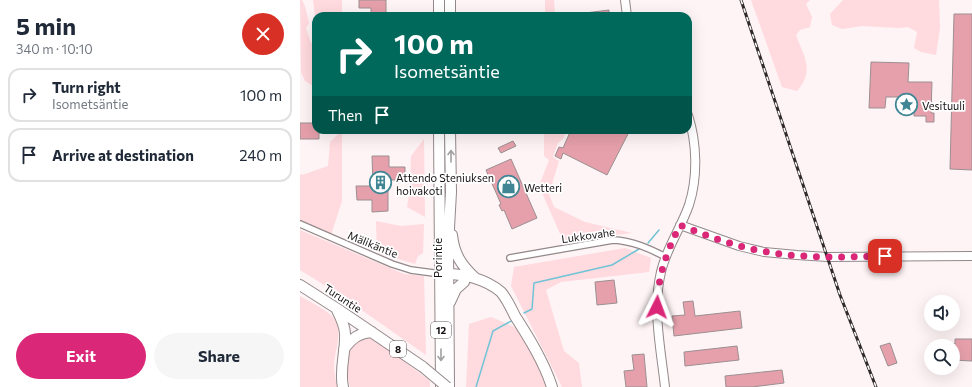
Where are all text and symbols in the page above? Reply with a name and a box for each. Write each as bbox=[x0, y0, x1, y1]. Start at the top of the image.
text: 5 min bbox=[16, 11, 76, 40]
button: close bbox=[242, 13, 284, 55]
text: 100 m bbox=[394, 26, 474, 60]
icon: right bbox=[328, 28, 380, 80]
text: 340 m · 10:10 bbox=[16, 41, 93, 57]
text: Isometsäntie bbox=[394, 60, 500, 82]
text: Turn right bbox=[52, 78, 121, 96]
icon: right bbox=[18, 84, 40, 106]
text: 100 m bbox=[240, 86, 282, 104]
place icon: Vesituuli bbox=[894, 92, 920, 118]
text: Isometsäntie bbox=[52, 96, 128, 112]
place label: Vesituuli bbox=[922, 99, 965, 112]
icon: arrive bbox=[371, 104, 393, 126]
text: Then bbox=[328, 106, 363, 124]
icon: arrive bbox=[18, 144, 40, 166]
text: Arrive at destination bbox=[52, 146, 194, 164]
text: 240 m bbox=[239, 146, 282, 164]
one-way arrow bbox=[447, 150, 454, 163]
building icon: Attendo Steniuksen hoivakoti bbox=[367, 170, 393, 196]
place label: Attendo Steniuksen hoivakoti bbox=[396, 171, 494, 197]
shop icon: Wetteri bbox=[496, 174, 522, 200]
place label: Wetteri bbox=[524, 181, 562, 194]
street label: Lukkovahe bbox=[560, 225, 616, 245]
street label: Mälikäntie bbox=[346, 228, 400, 260]
street label: Porintie bbox=[431, 238, 444, 278]
pin bbox=[868, 239, 902, 273]
icon: arrive bbox=[874, 245, 896, 267]
street label: Turuntie bbox=[322, 281, 364, 315]
position arrow bbox=[636, 286, 678, 328]
map controls bbox=[924, 295, 960, 375]
button: sound bbox=[924, 295, 960, 331]
road number: 12 bbox=[431, 322, 451, 338]
button: Exit bbox=[16, 333, 146, 379]
button: Share bbox=[154, 333, 284, 379]
button: search bbox=[924, 339, 960, 375]
road number: 8 bbox=[390, 341, 406, 357]
one-way arrow bbox=[437, 348, 445, 361]

